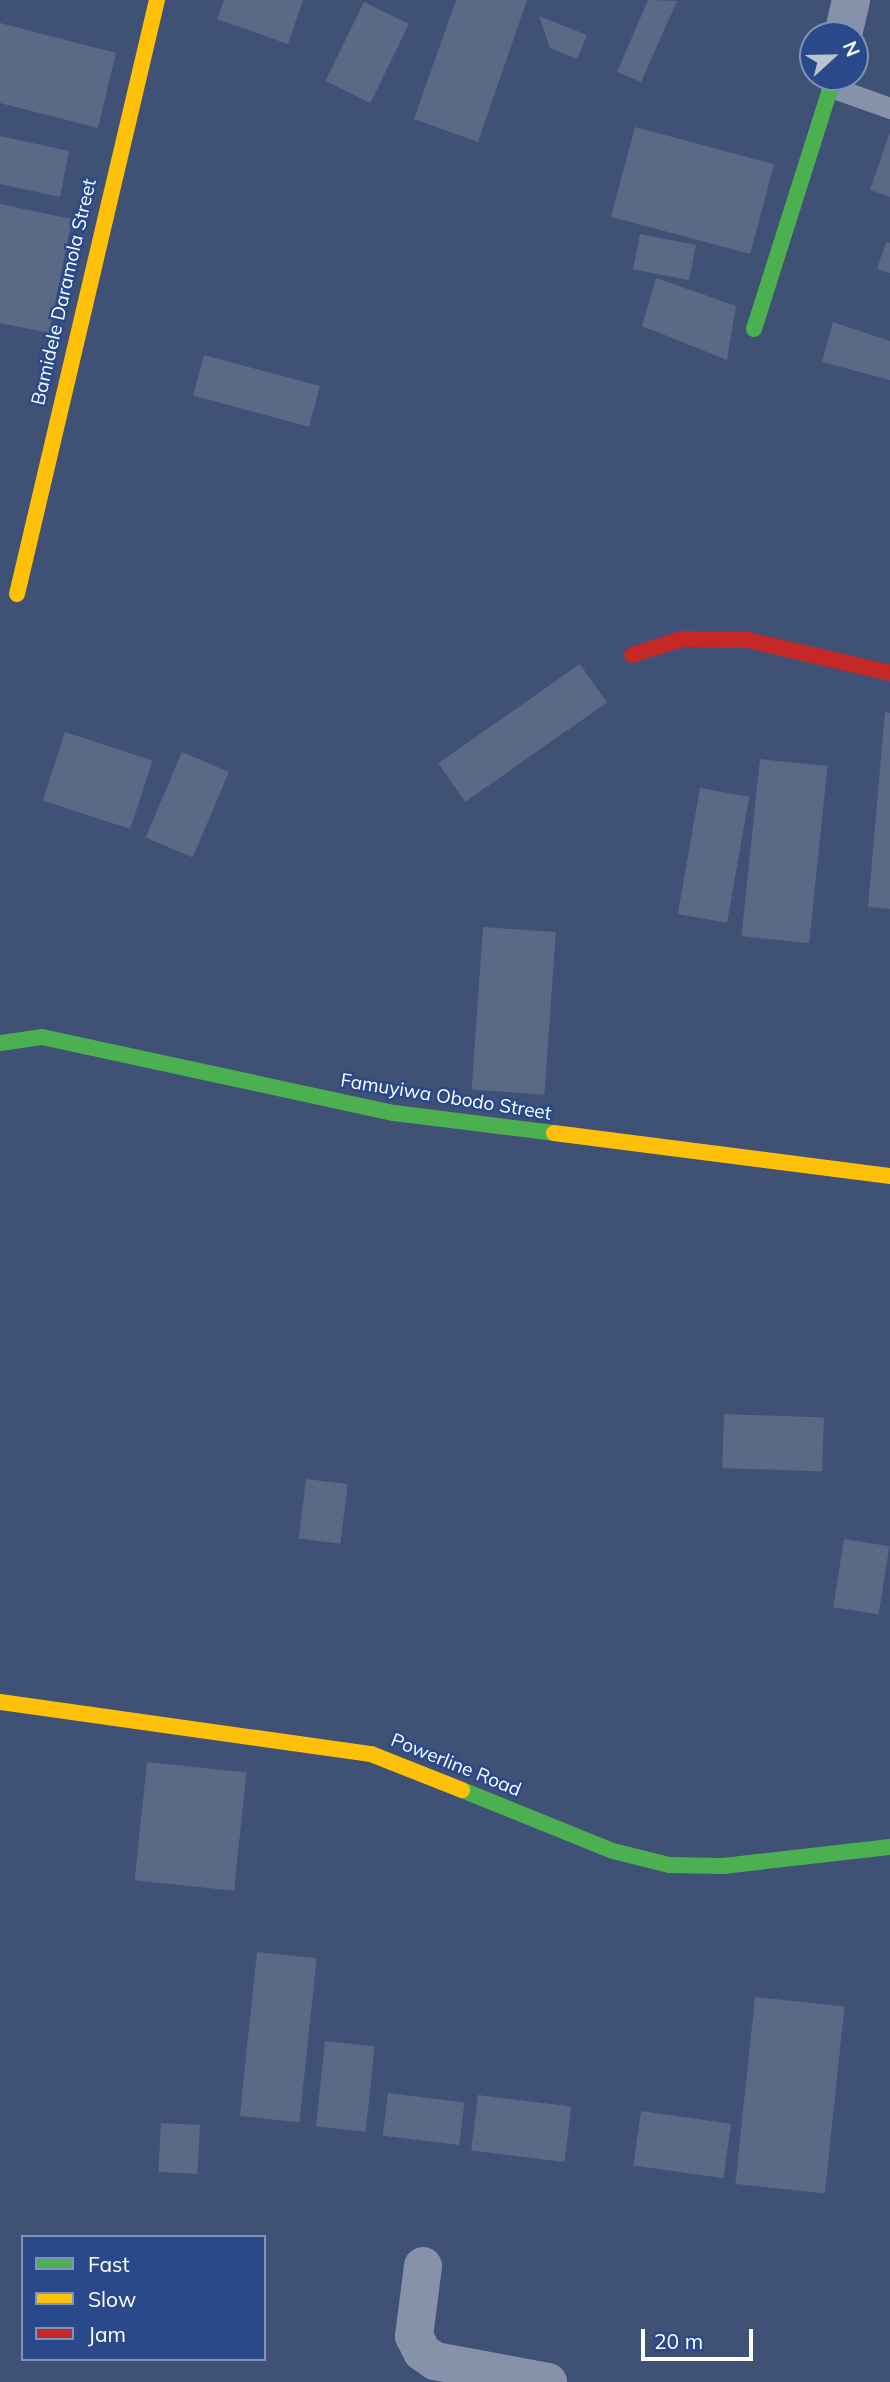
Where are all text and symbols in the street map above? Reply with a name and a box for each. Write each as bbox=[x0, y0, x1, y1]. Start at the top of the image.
north arrow bbox=[799, 21, 869, 91]
text: N bbox=[838, 38, 865, 60]
street label: Bamidele Daramola Street bbox=[27, 176, 101, 408]
street label: Famuyiwa Obodo Street bbox=[339, 1069, 553, 1125]
street label: Powerline Road bbox=[388, 1729, 524, 1801]
legend bbox=[21, 2235, 266, 2361]
text: Fast bbox=[88, 2251, 130, 2277]
text: Slow bbox=[88, 2286, 136, 2312]
scale bar bbox=[645, 2316, 757, 2360]
text: Jam bbox=[88, 2321, 126, 2347]
text: 20 m bbox=[654, 2328, 703, 2354]

